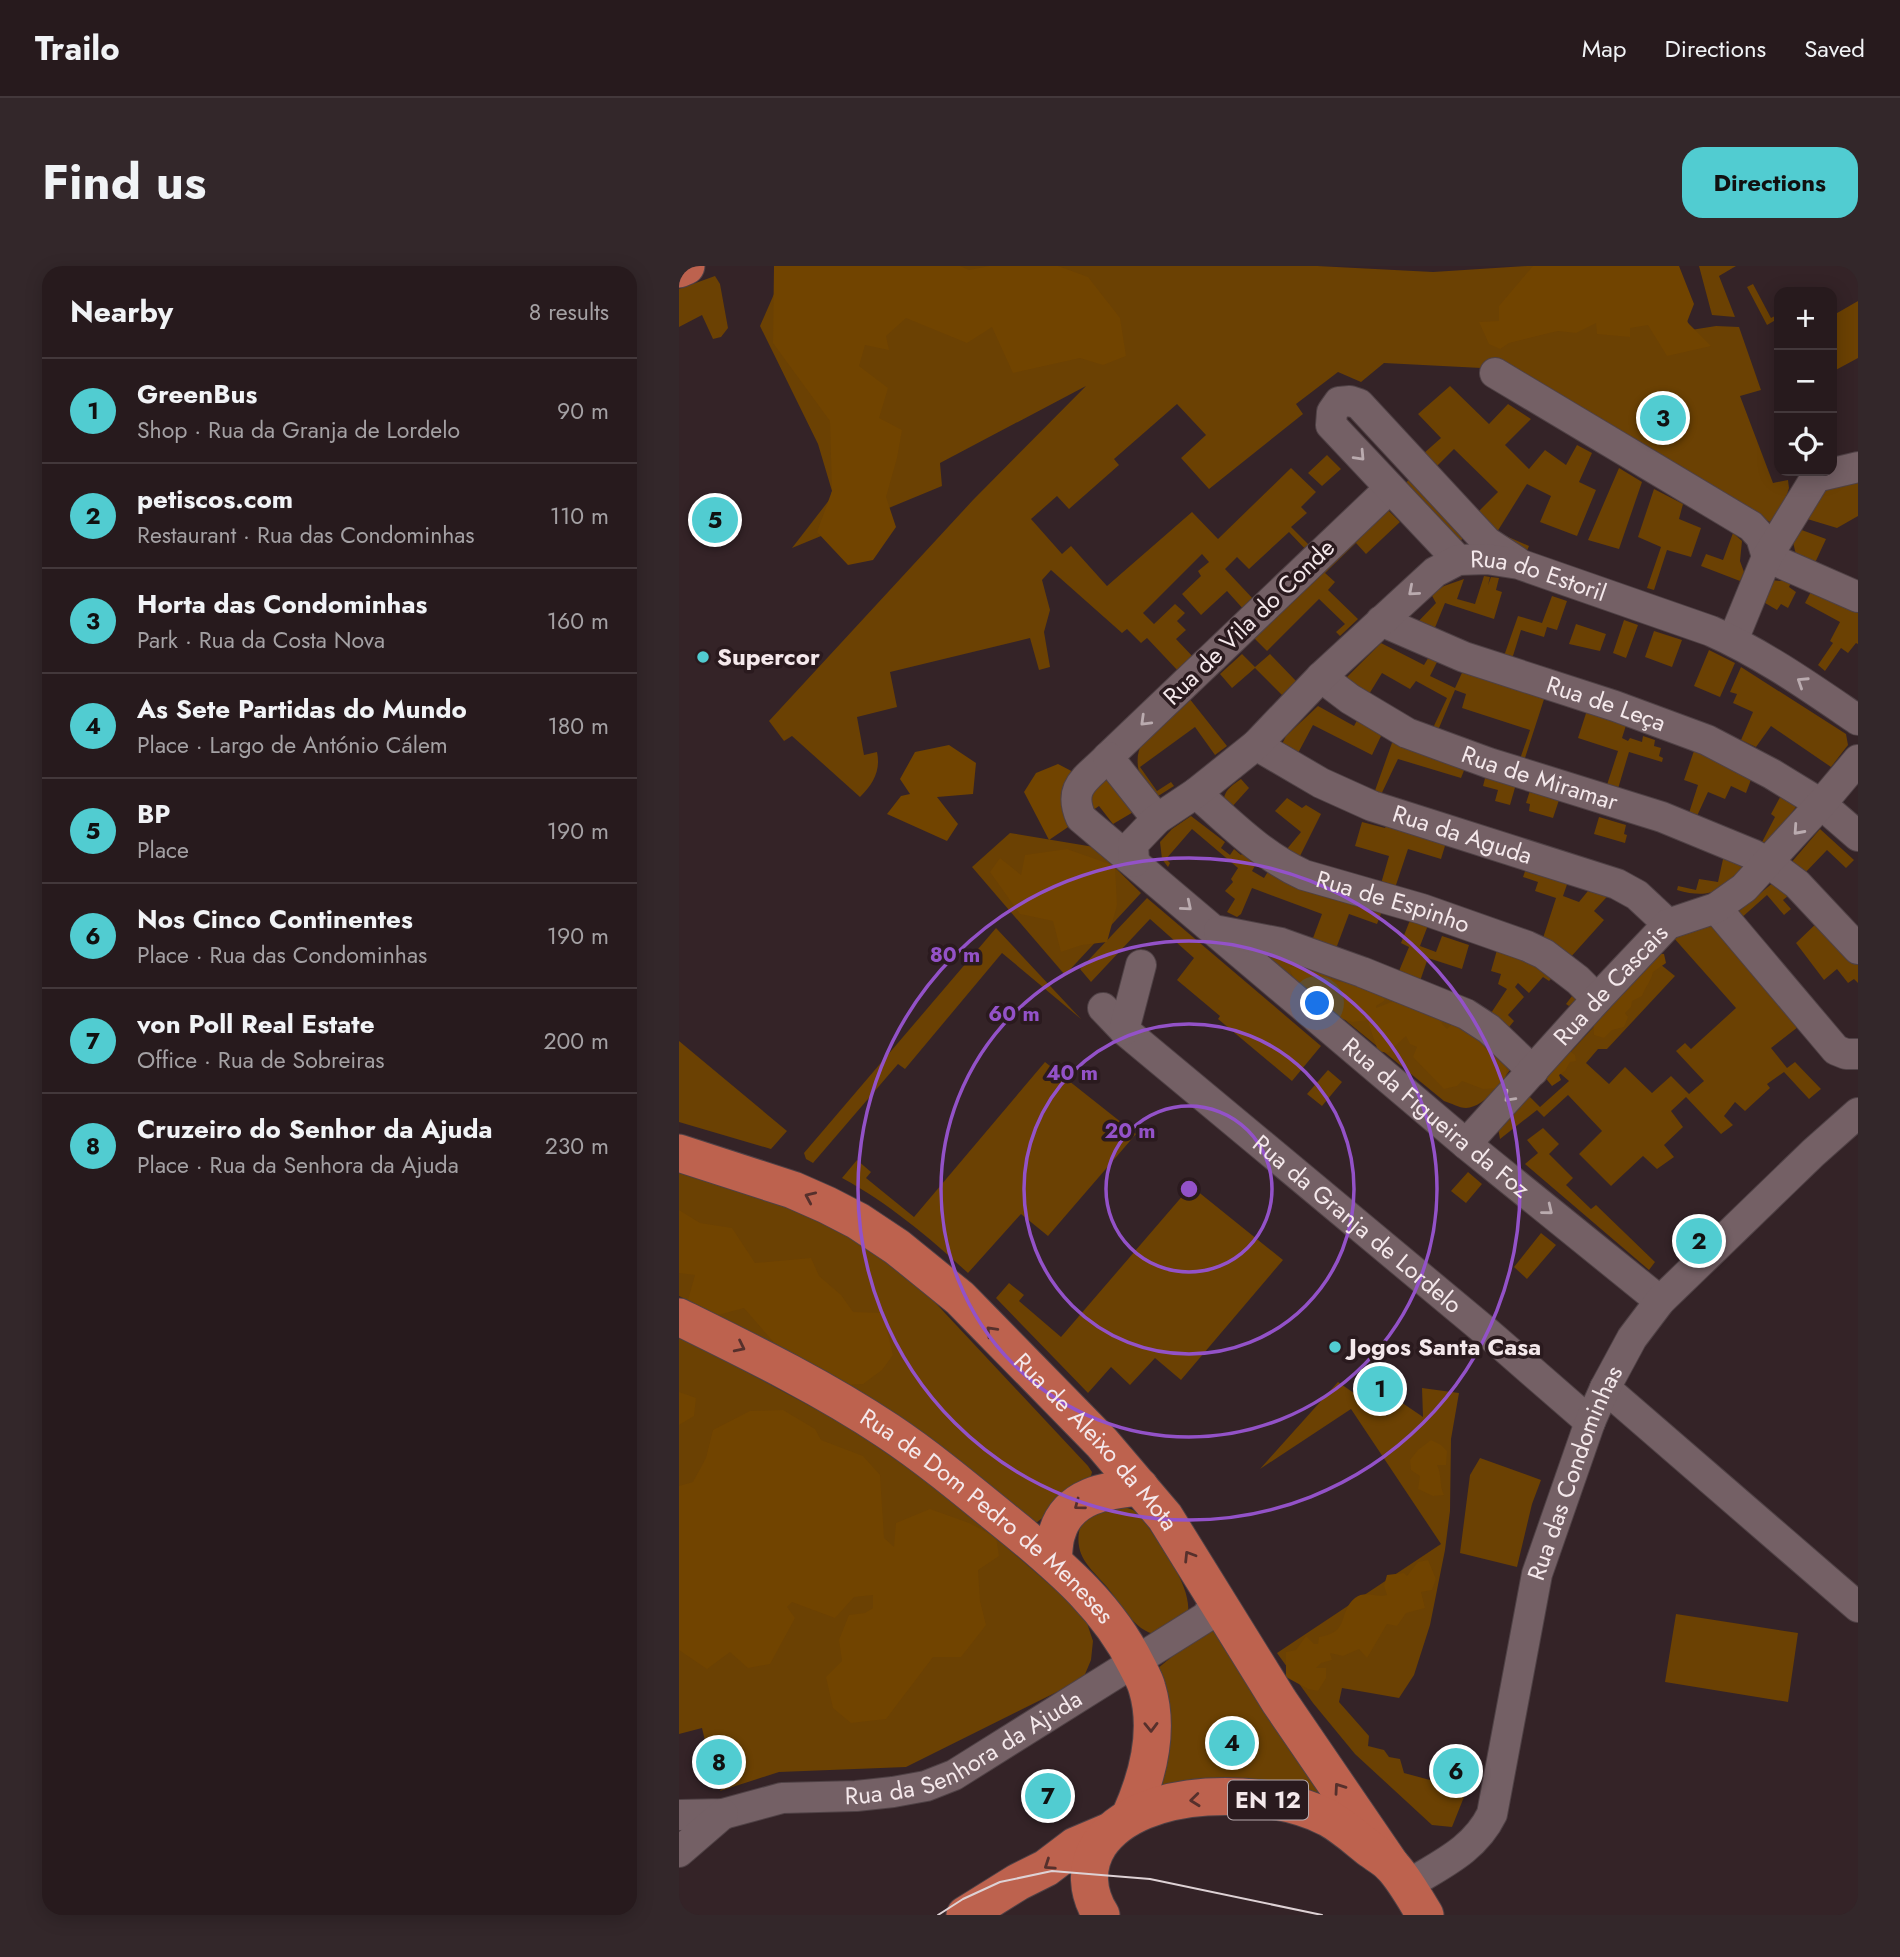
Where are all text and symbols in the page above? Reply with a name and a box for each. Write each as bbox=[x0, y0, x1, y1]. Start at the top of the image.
text: Trailo bbox=[35, 25, 120, 72]
text: Map bbox=[1582, 31, 1627, 66]
text: Directions bbox=[1665, 31, 1766, 66]
text: Saved bbox=[1804, 31, 1865, 66]
text: Find us bbox=[42, 147, 206, 217]
button: Directions bbox=[1682, 147, 1858, 218]
map controls bbox=[1774, 287, 1837, 476]
button: + bbox=[1774, 287, 1837, 350]
text: Nearby bbox=[70, 290, 173, 333]
text: 8 results bbox=[529, 295, 609, 329]
button: − bbox=[1774, 350, 1837, 413]
text: GreenBus bbox=[137, 375, 257, 413]
pin: 3 bbox=[1640, 392, 1686, 444]
text: 1 bbox=[87, 394, 99, 428]
text: 90 m bbox=[557, 394, 609, 428]
text: Shop · Rua da Granja de Lordelo bbox=[137, 413, 460, 447]
button: locate bbox=[1774, 413, 1837, 476]
one-way arrow bbox=[1351, 448, 1364, 461]
text: petiscos.com bbox=[137, 480, 293, 518]
pin: 5 bbox=[692, 494, 738, 546]
text: 2 bbox=[85, 499, 101, 533]
text: 110 m bbox=[550, 499, 609, 533]
text: Restaurant · Rua das Condominhas bbox=[137, 518, 475, 552]
street label: Rua de Vila do Conde bbox=[1155, 530, 1342, 713]
street label: Rua do Estoril bbox=[1470, 541, 1611, 610]
one-way arrow bbox=[1408, 583, 1421, 595]
text: Horta das Condominhas bbox=[137, 585, 427, 623]
text: 3 bbox=[86, 604, 100, 638]
text: 160 m bbox=[547, 604, 609, 638]
text: Park · Rua da Costa Nova bbox=[137, 623, 385, 657]
place label: Supercor bbox=[717, 639, 820, 674]
marker: Supercor bbox=[695, 649, 711, 665]
street label: Rua de Leça bbox=[1542, 667, 1671, 740]
one-way arrow bbox=[1797, 677, 1810, 690]
text: As Sete Partidas do Mundo bbox=[137, 690, 467, 728]
text: 4 bbox=[85, 709, 101, 743]
text: 180 m bbox=[547, 709, 609, 743]
one-way arrow bbox=[1140, 712, 1153, 725]
text: Place · Largo de António Cálem bbox=[137, 728, 448, 762]
street label: Rua de Miramar bbox=[1457, 736, 1623, 819]
text: BP bbox=[137, 795, 170, 833]
street label: Rua da Aguda bbox=[1388, 796, 1537, 873]
text: 5 bbox=[86, 814, 100, 848]
text: 190 m bbox=[547, 814, 609, 848]
one-way arrow bbox=[1794, 822, 1806, 835]
text: Place bbox=[137, 833, 189, 867]
street label: Rua de Espinho bbox=[1312, 861, 1475, 942]
one-way arrow bbox=[1178, 898, 1191, 910]
text: Nos Cinco Continentes bbox=[137, 900, 413, 938]
street label: Rua de Cascais bbox=[1545, 916, 1676, 1053]
text: 6 bbox=[85, 919, 101, 953]
text: 190 m bbox=[547, 919, 609, 953]
text: Place · Rua das Condominhas bbox=[137, 938, 427, 972]
text: 80 m bbox=[930, 940, 980, 970]
your location bbox=[1300, 986, 1334, 1020]
text: 60 m bbox=[988, 999, 1040, 1029]
text: von Poll Real Estate bbox=[137, 1005, 375, 1043]
text: 7 bbox=[86, 1024, 100, 1058]
text: 200 m bbox=[543, 1024, 609, 1058]
street label: Rua da Figueira da Foz bbox=[1335, 1029, 1538, 1206]
text: Office · Rua de Sobreiras bbox=[137, 1043, 384, 1077]
text: 40 m bbox=[1046, 1058, 1098, 1088]
one-way arrow bbox=[1505, 1089, 1518, 1102]
text: Cruzeiro do Senhor da Ajuda bbox=[137, 1110, 493, 1148]
text: 20 m bbox=[1104, 1116, 1156, 1146]
street label: Rua da Granja de Lordelo bbox=[1245, 1126, 1470, 1322]
text: 8 bbox=[86, 1129, 100, 1163]
text: 230 m bbox=[545, 1129, 609, 1163]
text: Place · Rua da Senhora da Ajuda bbox=[137, 1148, 459, 1182]
centre of rings bbox=[1177, 1177, 1201, 1201]
one-way arrow bbox=[805, 1191, 817, 1205]
one-way arrow bbox=[1541, 1202, 1553, 1215]
pin: 2 bbox=[1676, 1215, 1722, 1267]
one-way arrow bbox=[987, 1327, 1000, 1340]
place label: Jogos Santa Casa bbox=[1345, 1329, 1541, 1364]
one-way arrow bbox=[733, 1339, 745, 1353]
marker: Jogos Santa Casa bbox=[1327, 1339, 1343, 1355]
street label: Rua de Aleixo da Mota bbox=[1006, 1345, 1187, 1537]
street label: Rua das Condominhas bbox=[1518, 1359, 1631, 1585]
pin: 1 bbox=[1357, 1363, 1403, 1415]
street label: Rua de Dom Pedro de Meneses bbox=[854, 1399, 1123, 1631]
one-way arrow bbox=[1074, 1496, 1087, 1509]
one-way arrow bbox=[1185, 1550, 1198, 1563]
street label: Rua da Senhora da Ajuda bbox=[844, 1681, 1089, 1813]
pin: 4 bbox=[1209, 1717, 1255, 1769]
one-way arrow bbox=[1144, 1722, 1159, 1733]
pin: 8 bbox=[696, 1736, 742, 1788]
pin: 6 bbox=[1433, 1745, 1479, 1797]
pin: 7 bbox=[1025, 1770, 1071, 1822]
road number: EN 12 bbox=[1228, 1780, 1308, 1820]
one-way arrow bbox=[1335, 1783, 1347, 1796]
one-way arrow bbox=[1189, 1792, 1201, 1807]
one-way arrow bbox=[1043, 1857, 1056, 1870]

